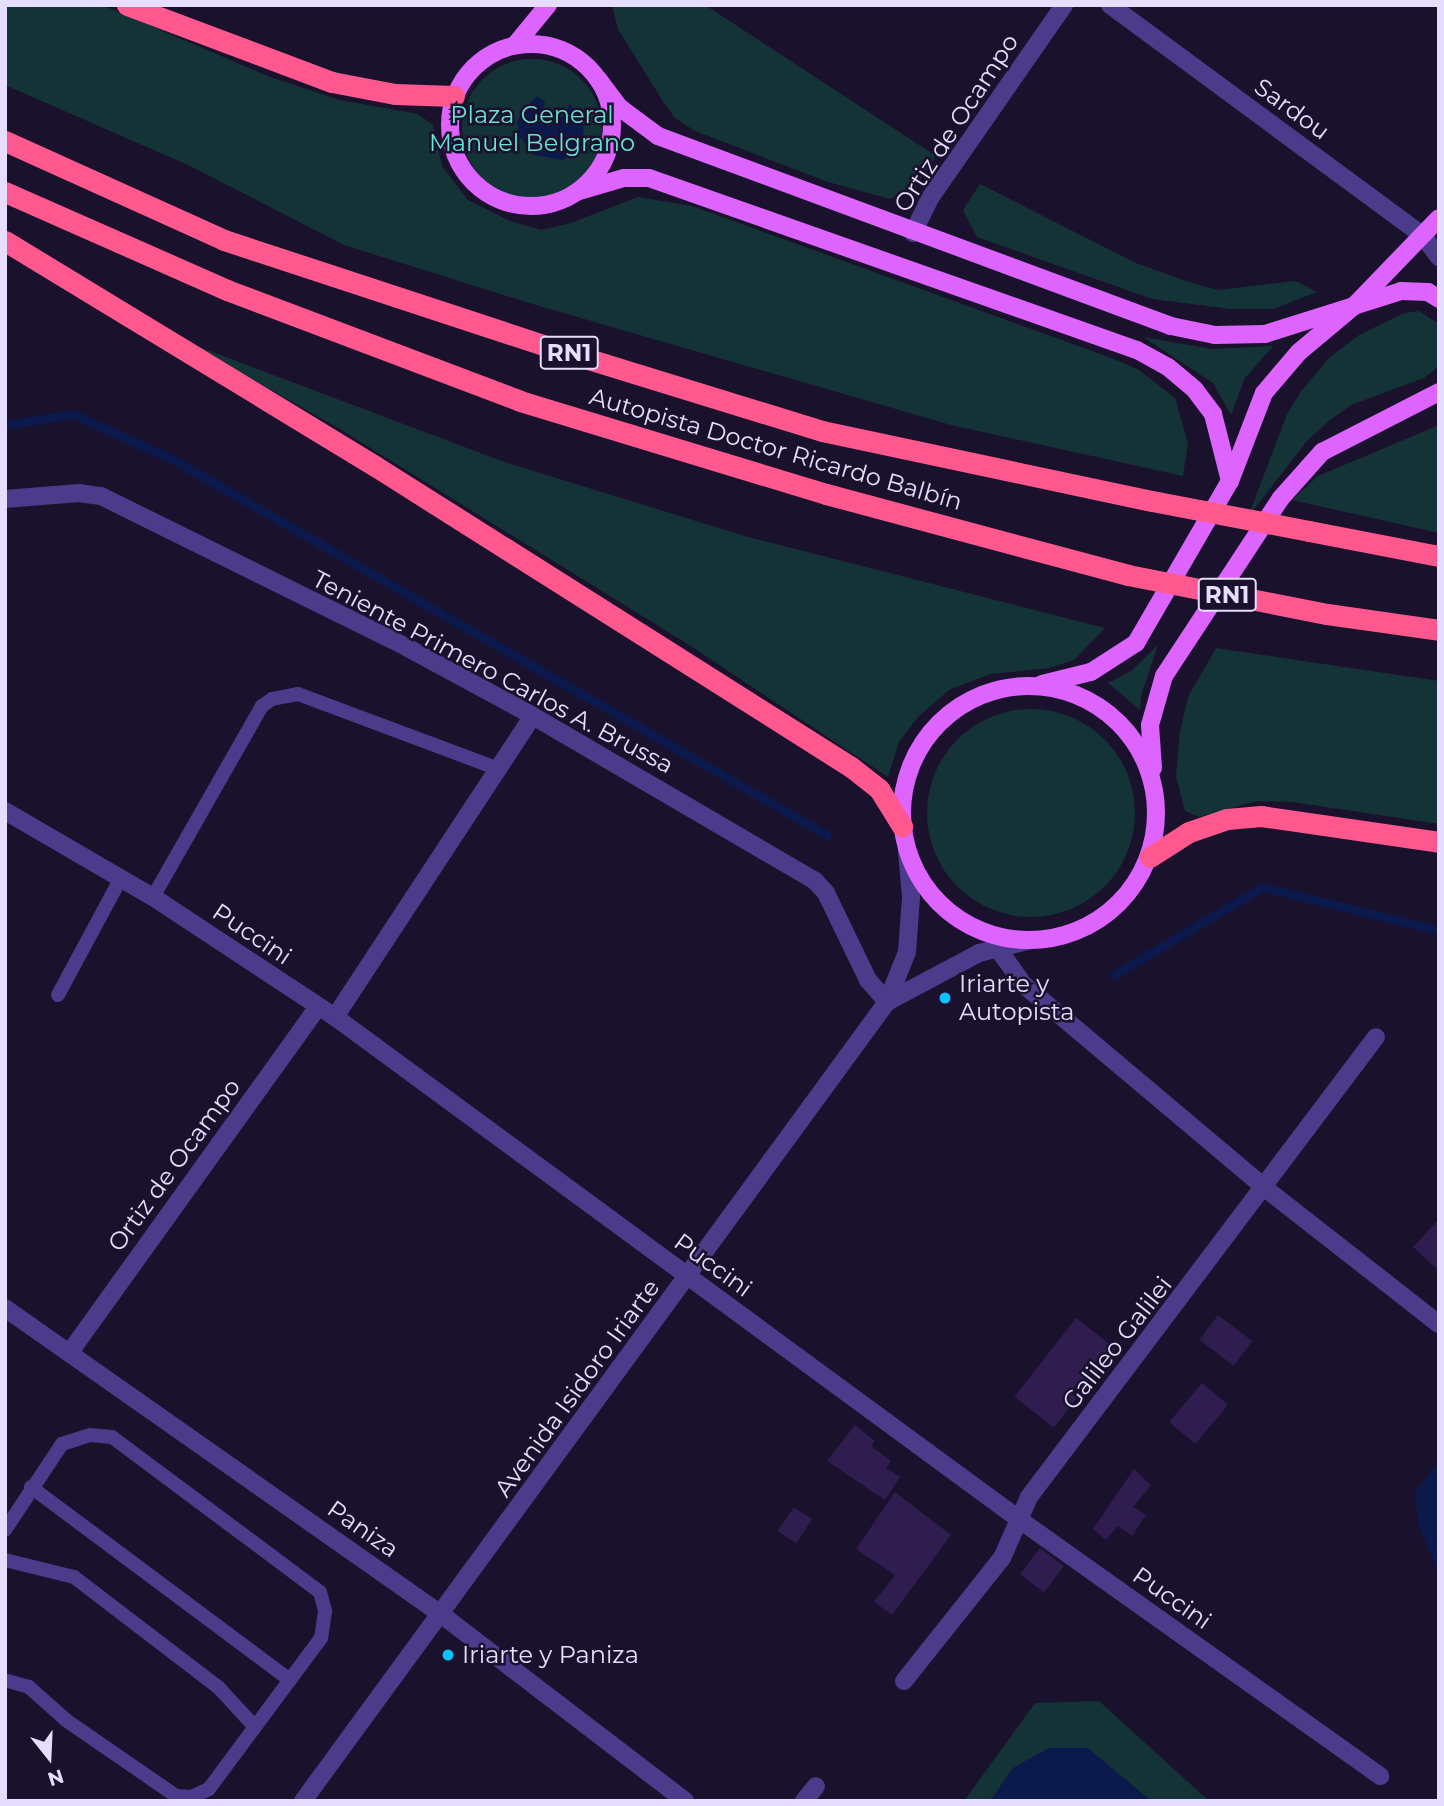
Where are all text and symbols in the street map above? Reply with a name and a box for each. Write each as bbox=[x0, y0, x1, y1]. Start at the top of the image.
street label: Ortiz de Ocampo bbox=[888, 29, 1024, 217]
street label: Sardou bbox=[1249, 72, 1335, 146]
park label: Plaza General Manuel Belgrano bbox=[429, 101, 635, 157]
road number: RN1 bbox=[539, 334, 599, 372]
street label: Autopista Doctor Ricardo Balbín bbox=[586, 382, 966, 516]
street label: Teniente Primero Carlos A. Brussa bbox=[308, 564, 678, 780]
road number: RN1 bbox=[1197, 576, 1257, 614]
street label: Puccini bbox=[207, 897, 297, 971]
place label: Iriarte y Autopista bbox=[959, 970, 1074, 1026]
marker: Iriarte y Autopista bbox=[937, 990, 953, 1006]
street label: Ortiz de Ocampo bbox=[102, 1073, 246, 1257]
street label: Puccini bbox=[668, 1227, 758, 1303]
street label: Galileo Galilei bbox=[1056, 1271, 1178, 1415]
street label: Avenida Isidoro Iriarte bbox=[488, 1274, 666, 1502]
street label: Paniza bbox=[322, 1494, 404, 1564]
street label: Puccini bbox=[1127, 1561, 1217, 1635]
place label: Iriarte y Paniza bbox=[462, 1641, 639, 1669]
marker: Iriarte y Paniza bbox=[440, 1647, 456, 1663]
north arrow bbox=[14, 1722, 84, 1792]
text: N bbox=[45, 1764, 67, 1791]

